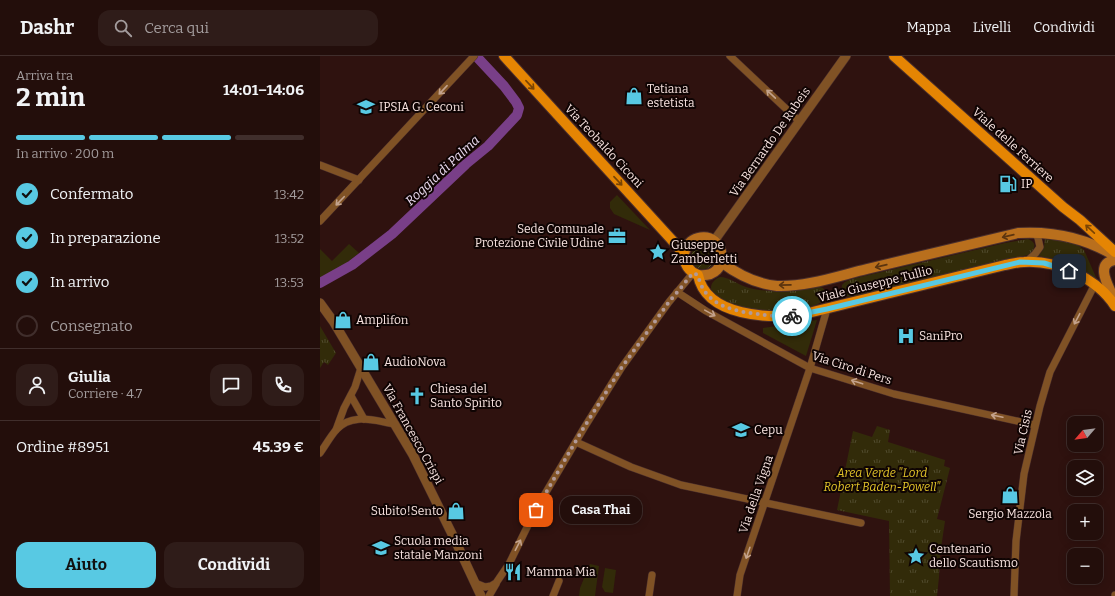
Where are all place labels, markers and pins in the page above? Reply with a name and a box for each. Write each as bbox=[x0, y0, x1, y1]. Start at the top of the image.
place label: Tetiana estetista bbox=[647, 82, 695, 110]
shop icon: Tetiana estetista bbox=[624, 86, 644, 106]
school or university icon: IPSIA G. Ceconi bbox=[356, 97, 376, 117]
place label: IPSIA G. Ceconi bbox=[379, 100, 464, 114]
fuel station icon: IP bbox=[998, 174, 1018, 194]
place label: IP bbox=[1021, 177, 1032, 191]
place label: Sede Comunale Protezione Civile Udine bbox=[475, 222, 604, 250]
office icon: Sede Comunale Protezione Civile Udine bbox=[607, 226, 627, 246]
place label: Giuseppe Zamberletti bbox=[671, 238, 738, 266]
place icon: Giuseppe Zamberletti bbox=[648, 242, 668, 262]
pin bbox=[1052, 254, 1086, 288]
shop icon: Amplifon bbox=[333, 310, 353, 330]
place label: Amplifon bbox=[356, 313, 409, 327]
hospital icon: SaniPro bbox=[896, 326, 916, 346]
place label: SaniPro bbox=[919, 329, 963, 343]
shop icon: AudioNova bbox=[361, 352, 381, 372]
place label: AudioNova bbox=[384, 355, 446, 369]
place label: Chiesa del Santo Spirito bbox=[430, 382, 502, 410]
church icon: Chiesa del Santo Spirito bbox=[407, 386, 427, 406]
school or university icon: Cepu bbox=[731, 420, 751, 440]
place label: Cepu bbox=[754, 423, 783, 437]
shop icon: Sergio Mazzola bbox=[1000, 485, 1020, 505]
pin bbox=[519, 493, 553, 527]
callout: Casa Thai bbox=[560, 496, 642, 524]
shop icon: Subito!Sento bbox=[446, 501, 466, 521]
place label: Subito!Sento bbox=[371, 504, 443, 518]
place label: Sergio Mazzola bbox=[968, 507, 1052, 521]
place label: Scuola media statale Manzoni bbox=[394, 534, 483, 562]
school or university icon: Scuola media statale Manzoni bbox=[371, 538, 391, 558]
place label: Centenario dello Scautismo bbox=[929, 542, 1018, 570]
place icon: Centenario dello Scautismo bbox=[906, 546, 926, 566]
restaurant icon: Mamma Mia bbox=[503, 562, 523, 582]
place label: Mamma Mia bbox=[526, 565, 596, 579]

